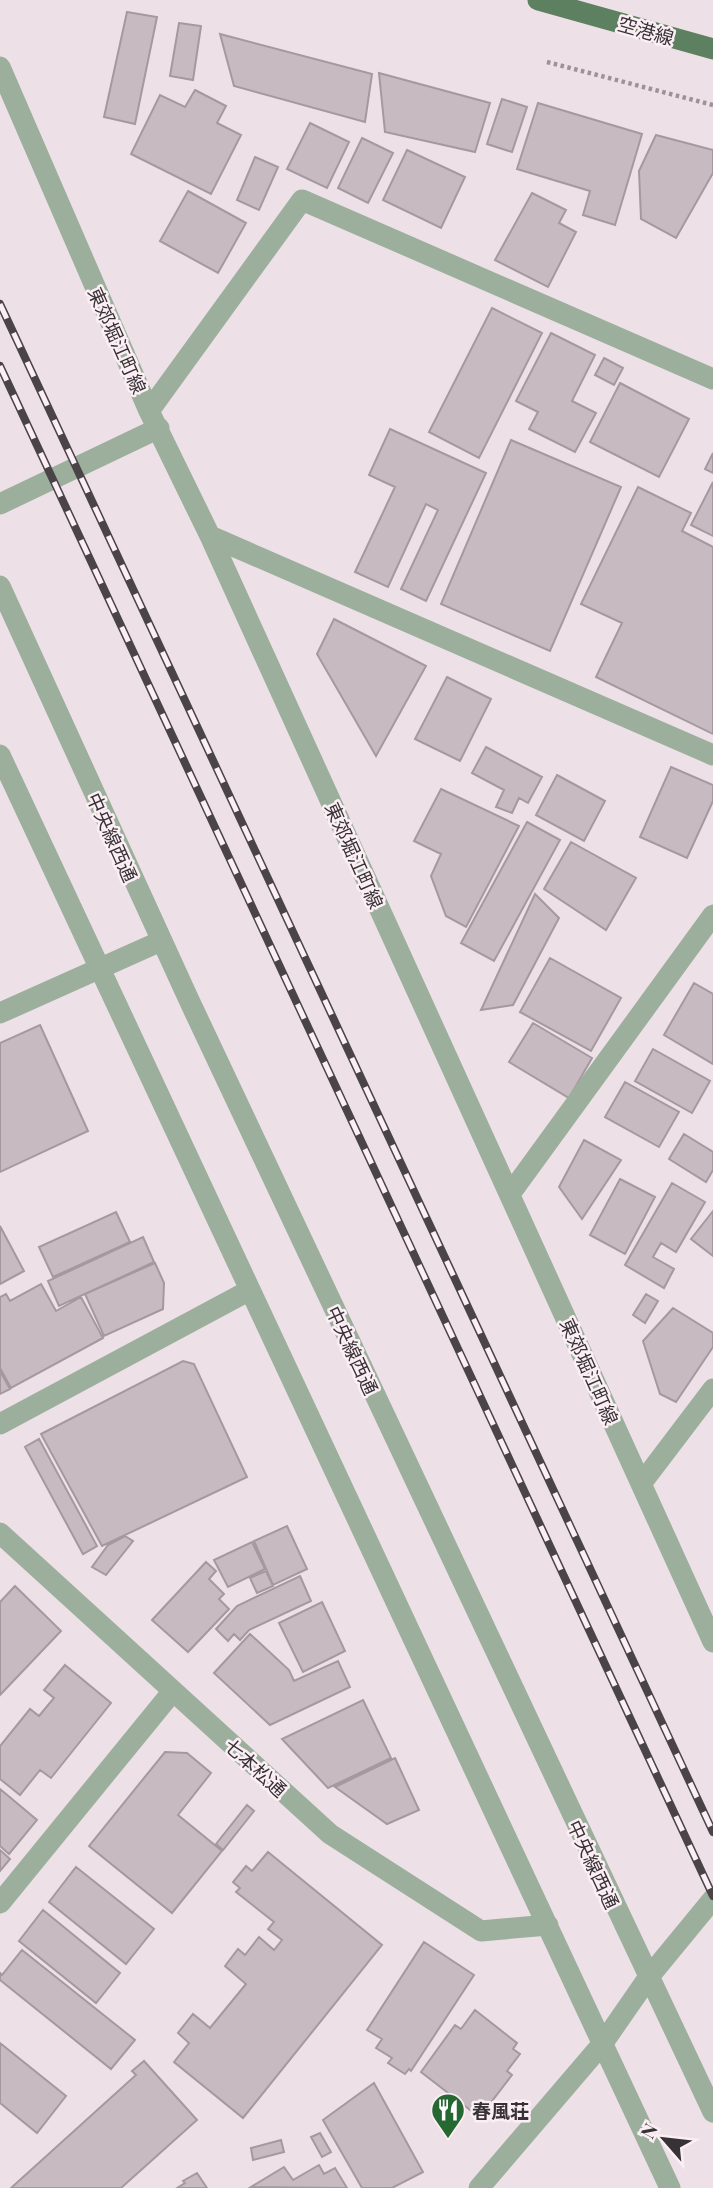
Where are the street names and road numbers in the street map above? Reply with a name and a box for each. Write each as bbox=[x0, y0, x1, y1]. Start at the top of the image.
street label: 空港線 bbox=[615, 10, 677, 50]
street label: 東郊堀江町線 bbox=[83, 283, 153, 397]
street label: 中央線西通 bbox=[82, 788, 144, 886]
street label: 東郊堀江町線 bbox=[320, 798, 390, 912]
street label: 中央線西通 bbox=[321, 1301, 385, 1399]
street label: 東郊堀江町線 bbox=[555, 1314, 625, 1428]
street label: 七本松通 bbox=[219, 1732, 293, 1802]
street label: 中央線西通 bbox=[562, 1815, 626, 1913]

